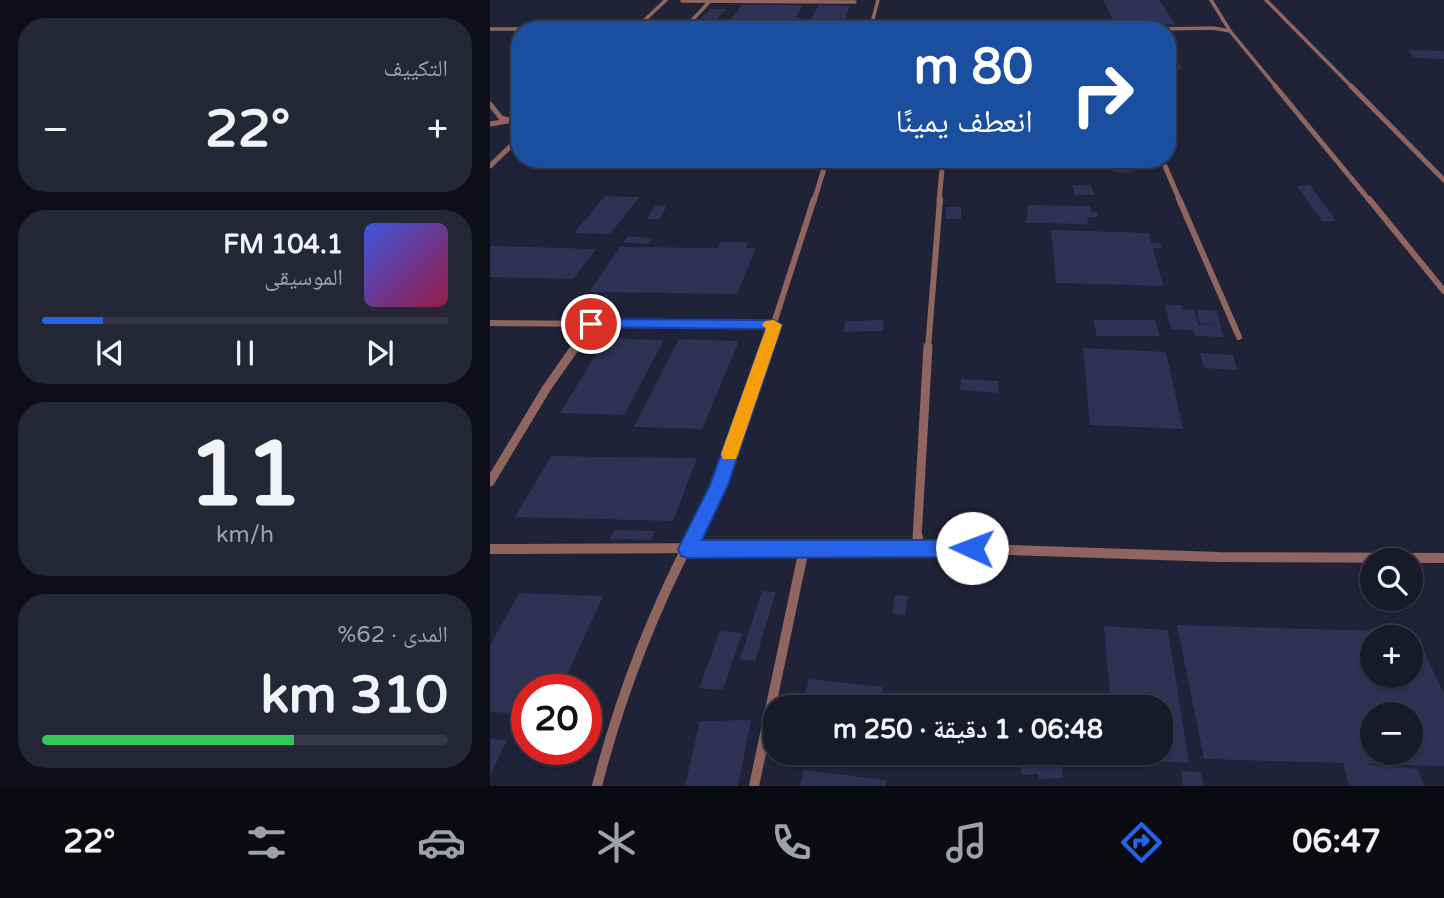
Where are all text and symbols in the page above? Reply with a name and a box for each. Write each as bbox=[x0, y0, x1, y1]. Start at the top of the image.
text: 80 m bbox=[914, 38, 1033, 97]
icon: right bbox=[1057, 49, 1148, 140]
text: التكييف bbox=[383, 55, 448, 83]
text: 22° bbox=[205, 98, 290, 161]
text: انعطف يمينًا bbox=[896, 103, 1033, 141]
text: − bbox=[42, 107, 69, 153]
text: + bbox=[427, 107, 448, 153]
text: 104.1 FM bbox=[223, 229, 343, 260]
text: الموسيقى bbox=[264, 264, 343, 292]
pin bbox=[561, 294, 621, 354]
icon: arrive bbox=[572, 305, 610, 343]
icon: previous bbox=[91, 334, 129, 372]
icon: pause bbox=[226, 334, 264, 372]
icon: next bbox=[361, 334, 399, 372]
text: 11 bbox=[188, 420, 302, 530]
position arrow bbox=[935, 511, 1009, 585]
text: km/h bbox=[216, 521, 274, 549]
map controls bbox=[1360, 548, 1423, 765]
button: search bbox=[1360, 548, 1423, 611]
text: المدى · 62% bbox=[337, 621, 448, 649]
button: + bbox=[1360, 625, 1423, 688]
text: 310 km bbox=[260, 664, 448, 727]
speed limit sign: 20 bbox=[511, 674, 602, 765]
button: − bbox=[1360, 702, 1423, 765]
text: 06:48 · 1 دقيقة · 250 m bbox=[833, 714, 1103, 745]
icon: filters bbox=[242, 818, 291, 867]
icon: car bbox=[417, 818, 466, 867]
icon: climate bbox=[592, 818, 641, 867]
icon: phone bbox=[767, 818, 816, 867]
icon: music bbox=[942, 818, 991, 867]
icon: directions bbox=[1117, 818, 1166, 867]
text: 22° bbox=[63, 823, 115, 861]
text: 06:47 bbox=[1292, 823, 1381, 861]

